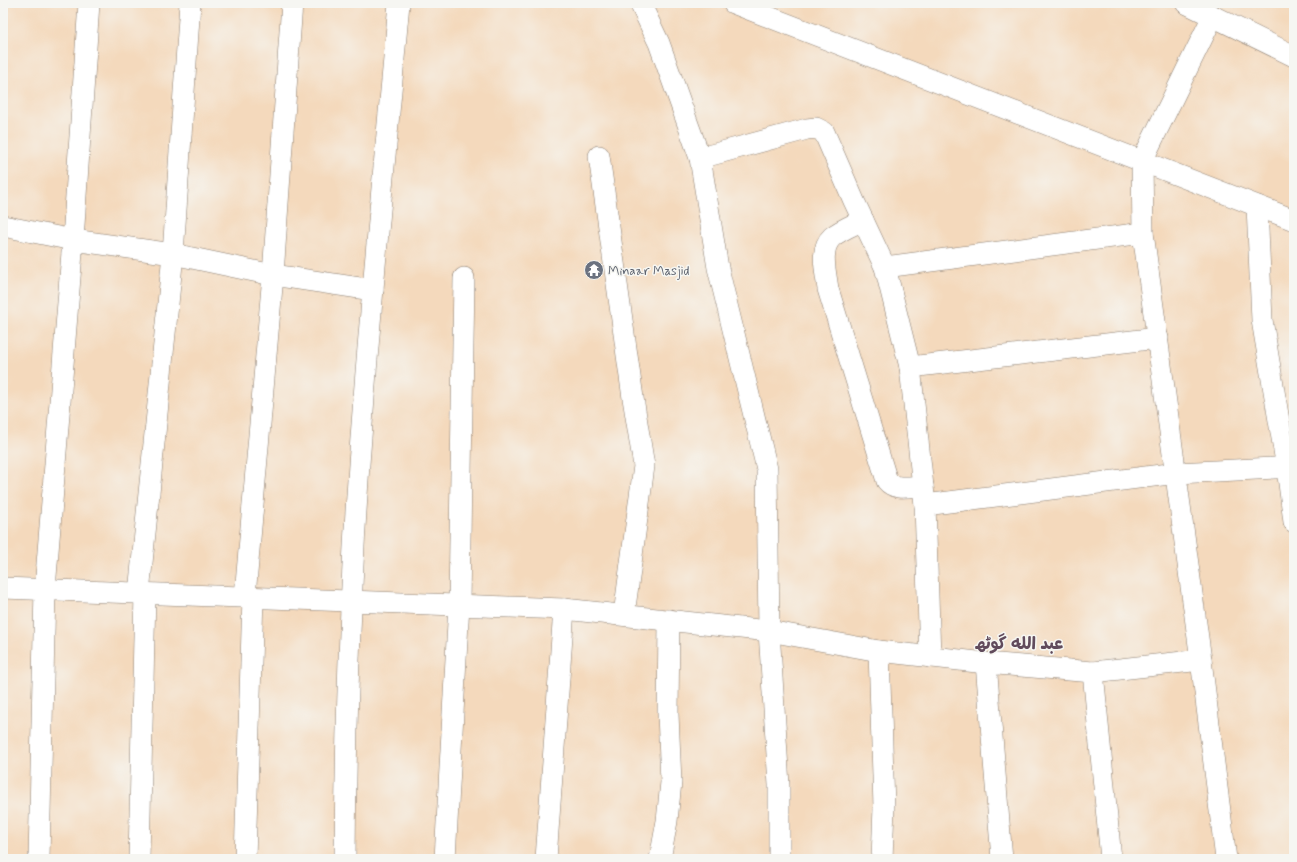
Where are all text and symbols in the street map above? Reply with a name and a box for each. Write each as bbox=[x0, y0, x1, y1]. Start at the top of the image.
temple icon: Minaar Masjid bbox=[583, 259, 605, 281]
place label: Minaar Masjid bbox=[608, 263, 690, 280]
district label: عبد الله گوٹھ bbox=[975, 633, 1063, 655]

